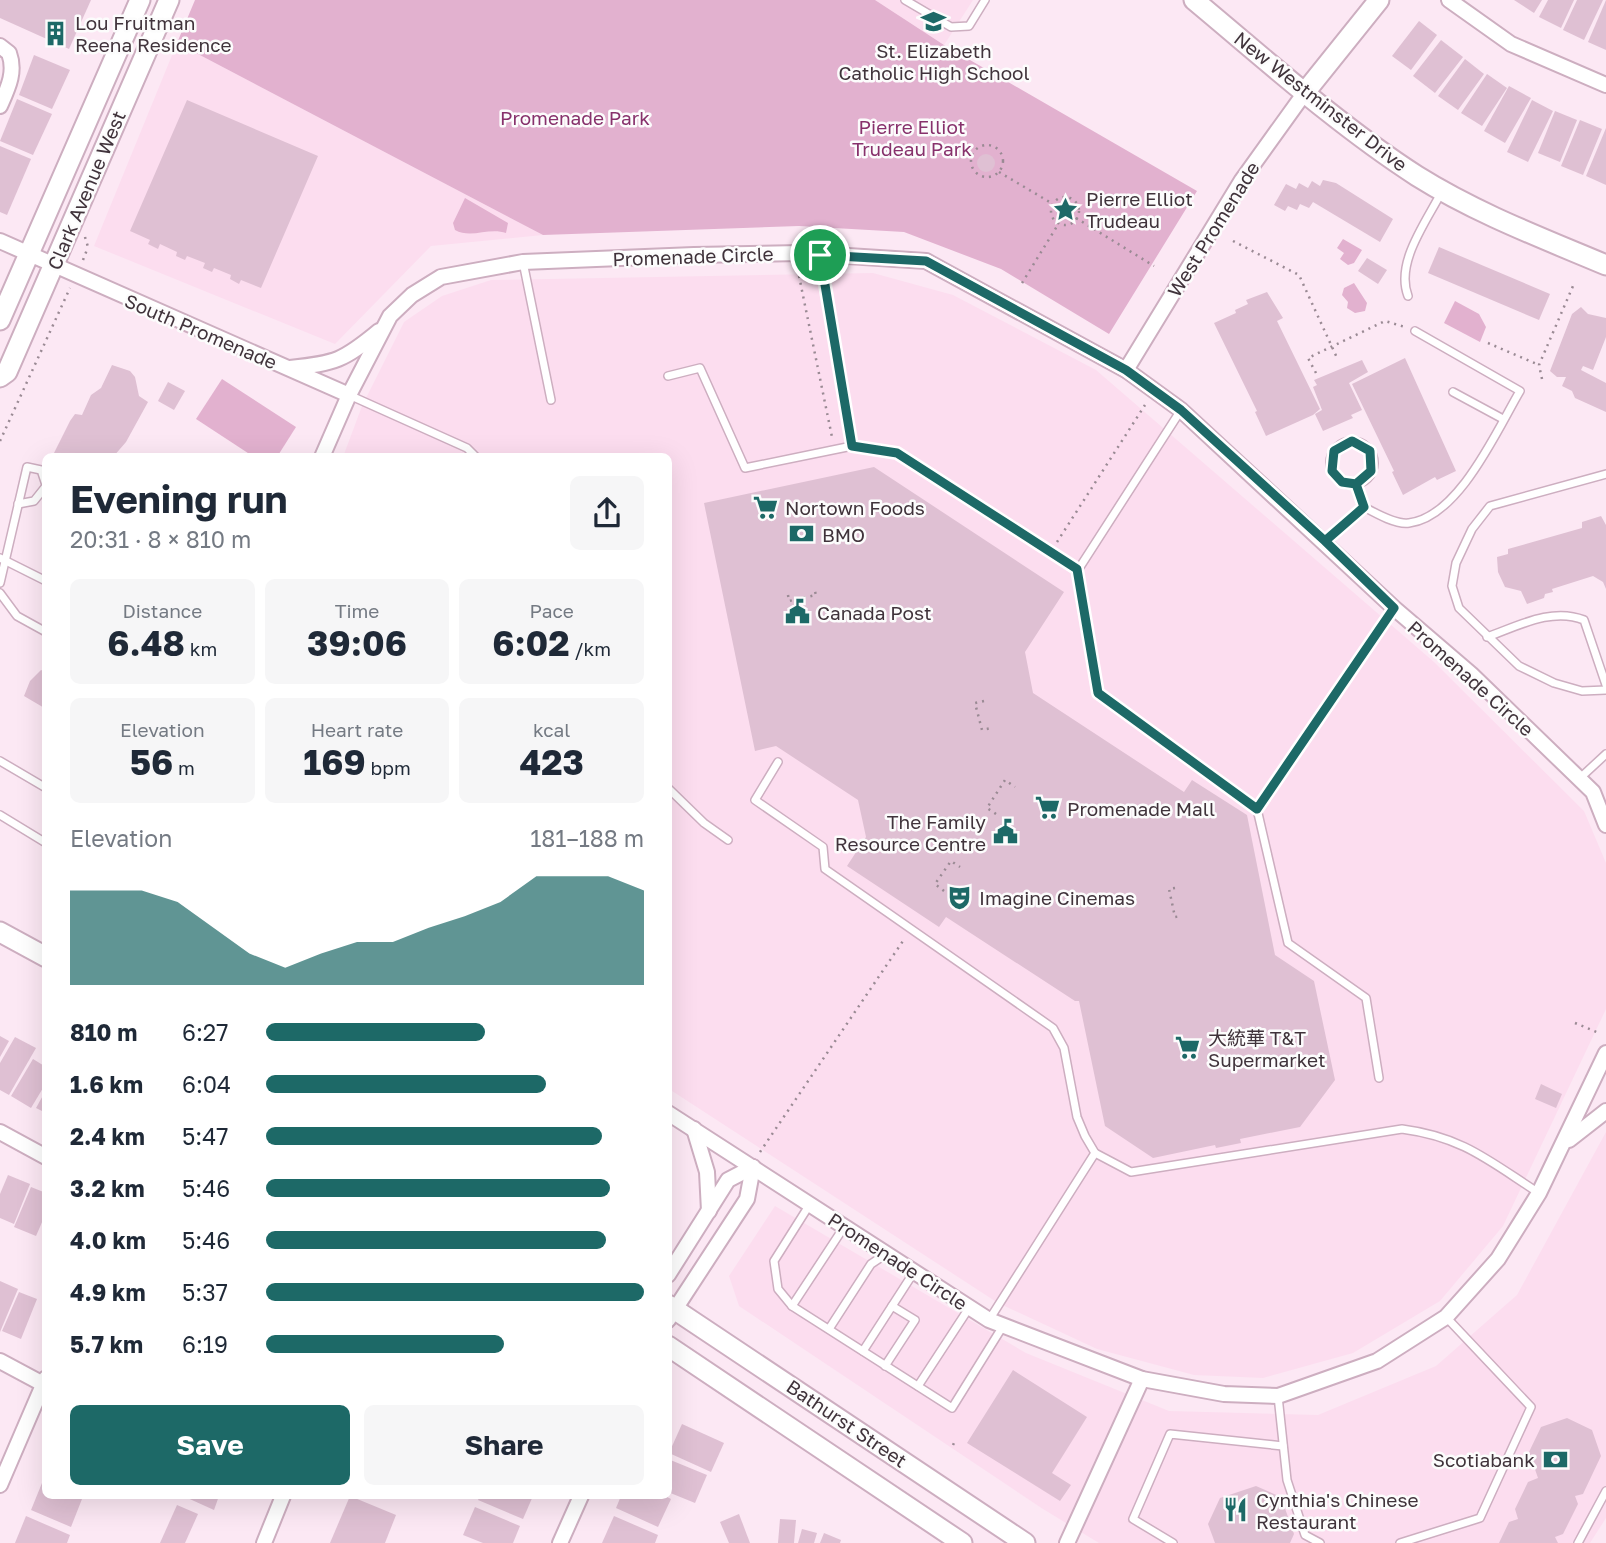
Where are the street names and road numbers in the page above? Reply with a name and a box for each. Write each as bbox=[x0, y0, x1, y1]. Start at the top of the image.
street label: New Westminster Drive bbox=[1230, 26, 1412, 176]
street label: Clark Avenue West bbox=[42, 107, 130, 273]
street label: West Promenade bbox=[1162, 157, 1264, 301]
street label: Promenade Circle bbox=[612, 242, 774, 270]
street label: South Promenade bbox=[121, 289, 281, 373]
street label: Promenade Circle bbox=[1403, 615, 1539, 741]
street label: Promenade Circle bbox=[824, 1207, 972, 1315]
street label: Bathurst Street bbox=[782, 1374, 912, 1472]

